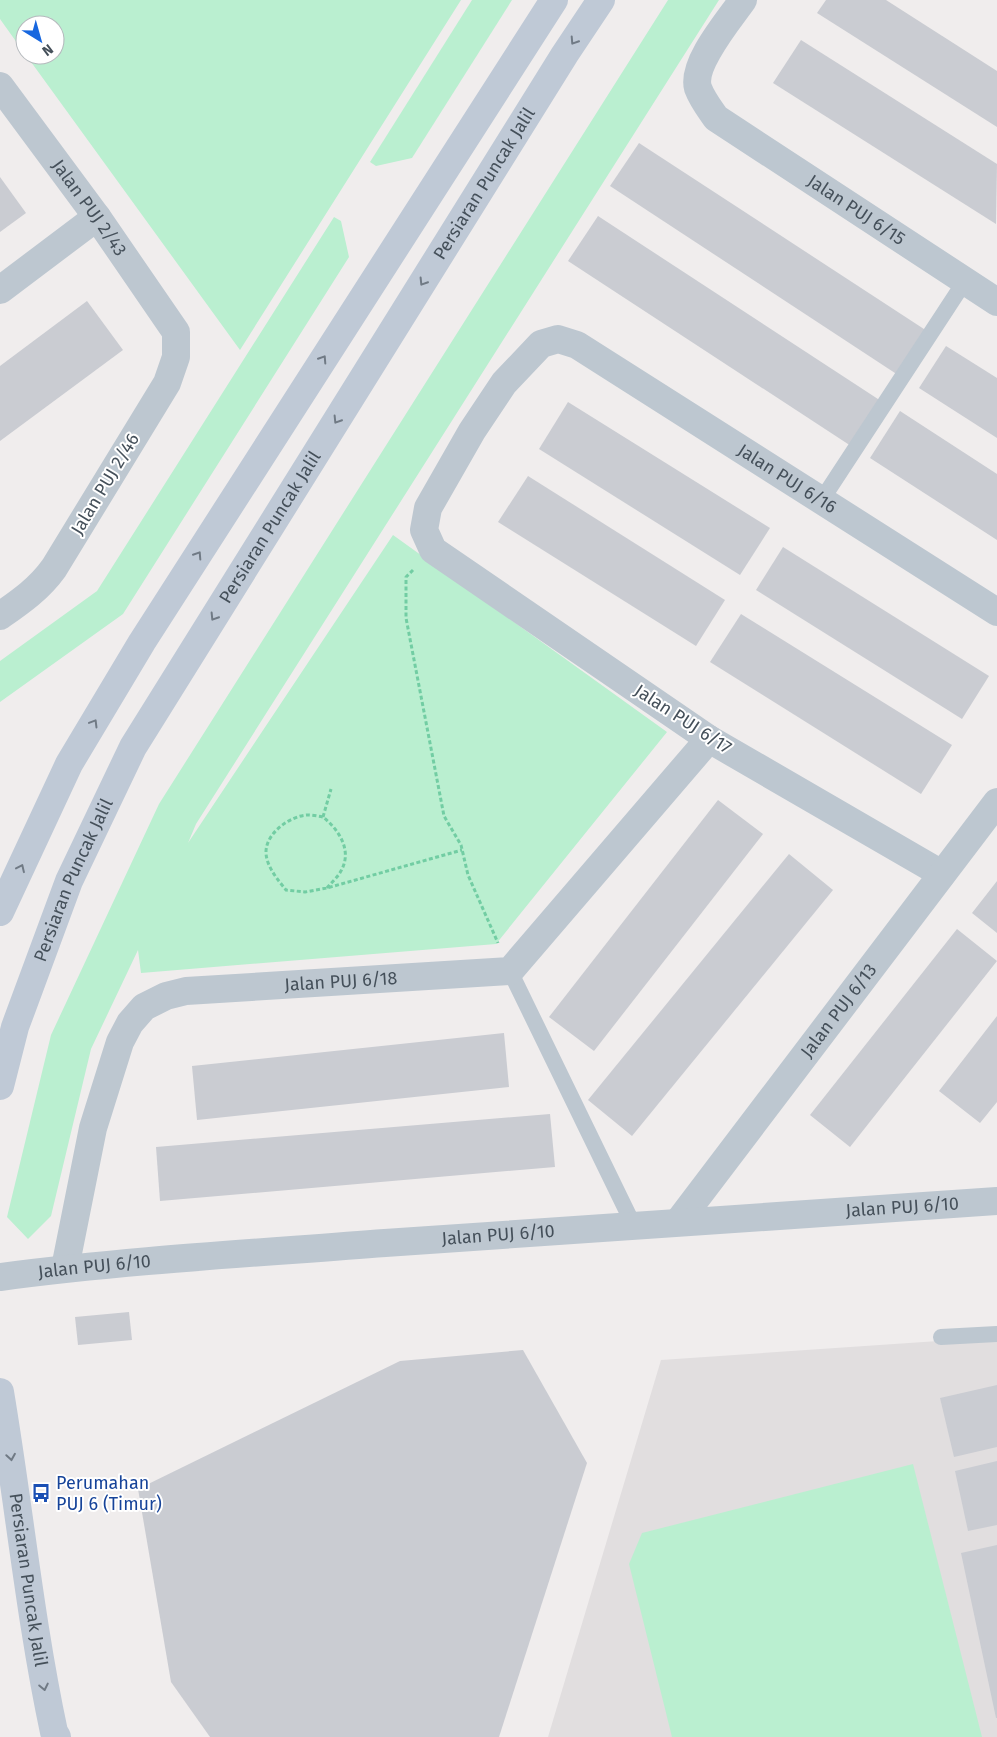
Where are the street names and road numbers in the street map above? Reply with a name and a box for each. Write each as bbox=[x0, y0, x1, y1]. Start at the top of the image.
street label: Persiaran Puncak Jalil bbox=[429, 103, 540, 264]
street label: Jalan PUJ 2/43 bbox=[47, 155, 131, 260]
street label: Jalan PUJ 6/15 bbox=[803, 170, 909, 250]
street label: Jalan PUJ 2/46 bbox=[66, 429, 144, 539]
street label: Jalan PUJ 6/16 bbox=[734, 439, 841, 518]
street label: Persiaran Puncak Jalil bbox=[214, 447, 326, 607]
street label: Jalan PUJ 6/17 bbox=[630, 679, 736, 759]
street label: Persiaran Puncak Jalil bbox=[29, 795, 118, 965]
street label: Jalan PUJ 6/13 bbox=[796, 959, 881, 1062]
street label: Jalan PUJ 6/18 bbox=[284, 967, 398, 996]
street label: Jalan PUJ 6/10 bbox=[845, 1192, 960, 1222]
street label: Jalan PUJ 6/10 bbox=[441, 1220, 556, 1250]
street label: Jalan PUJ 6/10 bbox=[37, 1250, 152, 1283]
street label: Persiaran Puncak Jalil bbox=[4, 1492, 52, 1668]

